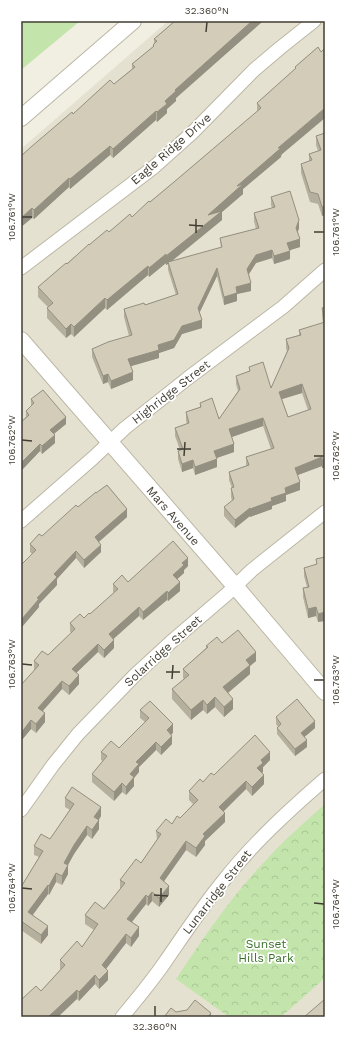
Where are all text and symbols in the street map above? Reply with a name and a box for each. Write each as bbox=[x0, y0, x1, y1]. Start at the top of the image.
text: 32.360°N bbox=[185, 5, 229, 16]
street label: Eagle Ridge Drive bbox=[128, 110, 214, 188]
text: 106.761°W bbox=[6, 193, 17, 241]
text: 106.761°W bbox=[330, 208, 341, 256]
street label: Highridge Street bbox=[129, 357, 213, 427]
text: 106.762°W bbox=[6, 415, 17, 465]
text: 106.762°W bbox=[330, 431, 341, 481]
street label: Mars Avenue bbox=[143, 483, 203, 549]
street label: Solarridge Street bbox=[121, 613, 205, 689]
text: 106.763°W bbox=[6, 639, 17, 689]
text: 106.763°W bbox=[330, 655, 341, 705]
street label: Lunarridge Street bbox=[180, 847, 254, 937]
text: 106.764°W bbox=[6, 863, 17, 913]
text: 106.764°W bbox=[330, 879, 341, 929]
park label: Sunset Hills Park bbox=[238, 937, 294, 965]
text: 32.360°N bbox=[133, 1021, 177, 1032]

